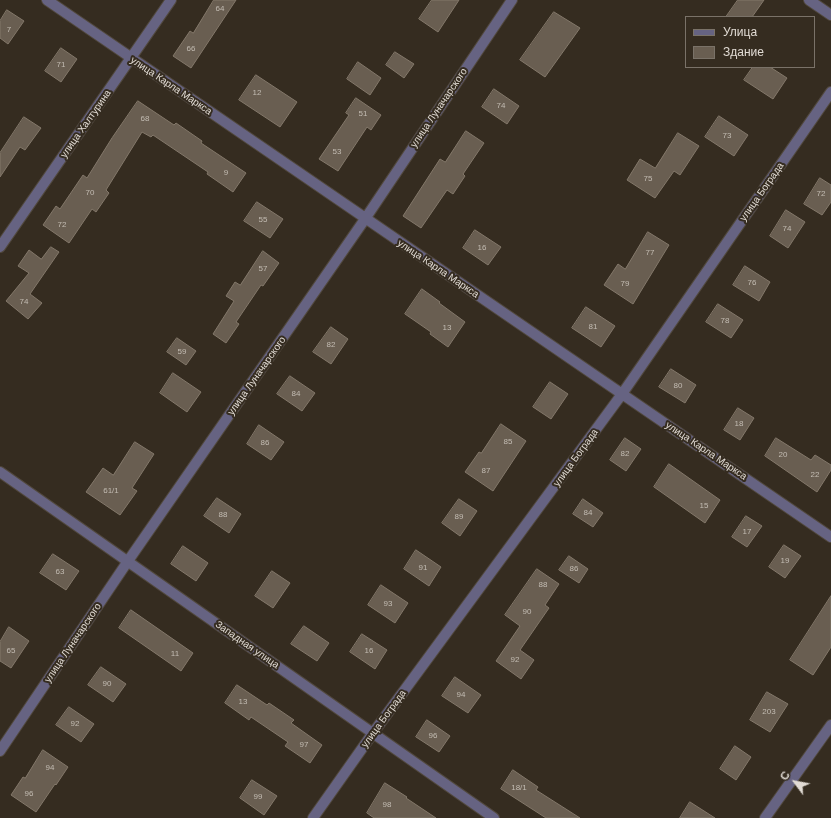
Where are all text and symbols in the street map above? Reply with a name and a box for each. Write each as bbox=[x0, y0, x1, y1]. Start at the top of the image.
house number: 64 bbox=[216, 4, 224, 14]
legend bbox=[685, 16, 815, 68]
house number: 7 bbox=[7, 25, 11, 35]
text: Улица bbox=[723, 25, 757, 39]
house number: 66 bbox=[187, 44, 195, 54]
text: Здание bbox=[723, 45, 764, 59]
street label: улица Карла Маркса bbox=[128, 54, 214, 118]
house number: 71 bbox=[57, 60, 65, 70]
street label: улица Луначарского bbox=[408, 66, 470, 150]
street label: улица Халтурина bbox=[58, 88, 114, 160]
house number: 12 bbox=[253, 88, 261, 98]
house number: 74 bbox=[497, 101, 505, 111]
house number: 51 bbox=[359, 109, 367, 119]
house number: 68 bbox=[141, 114, 149, 124]
house number: 73 bbox=[723, 131, 731, 141]
house number: 53 bbox=[333, 147, 341, 157]
street label: улица Бограда bbox=[737, 160, 787, 224]
house number: 9 bbox=[224, 168, 228, 178]
house number: 75 bbox=[644, 174, 652, 184]
house number: 70 bbox=[86, 188, 94, 198]
house number: 72 bbox=[817, 189, 825, 199]
house number: 55 bbox=[259, 215, 267, 225]
house number: 72 bbox=[58, 220, 66, 230]
house number: 74 bbox=[783, 224, 791, 234]
street label: улица Карла Маркса bbox=[395, 237, 481, 301]
house number: 16 bbox=[478, 243, 486, 253]
house number: 77 bbox=[646, 248, 654, 258]
house number: 57 bbox=[259, 264, 267, 274]
house number: 76 bbox=[748, 278, 756, 288]
house number: 79 bbox=[621, 279, 629, 289]
house number: 74 bbox=[20, 297, 28, 307]
house number: 78 bbox=[721, 316, 729, 326]
house number: 81 bbox=[589, 322, 597, 332]
house number: 13 bbox=[443, 323, 451, 333]
street label: улица Луначарского bbox=[225, 334, 289, 418]
house number: 82 bbox=[327, 340, 335, 350]
house number: 59 bbox=[178, 347, 186, 357]
house number: 80 bbox=[674, 381, 682, 391]
house number: 84 bbox=[292, 389, 300, 399]
street label: улица Карла Маркса bbox=[663, 419, 749, 483]
house number: 18 bbox=[735, 419, 743, 429]
street label: улица Бограда bbox=[551, 427, 601, 489]
house number: 85 bbox=[504, 437, 512, 447]
house number: 86 bbox=[261, 438, 269, 448]
house number: 82 bbox=[621, 449, 629, 459]
house number: 20 bbox=[779, 450, 787, 460]
house number: 87 bbox=[482, 466, 490, 476]
house number: 22 bbox=[811, 470, 819, 480]
house number: 61/1 bbox=[103, 486, 119, 496]
house number: 15 bbox=[700, 501, 708, 511]
house number: 84 bbox=[584, 508, 592, 518]
house number: 88 bbox=[219, 510, 227, 520]
house number: 89 bbox=[455, 512, 463, 522]
house number: 17 bbox=[743, 527, 751, 537]
house number: 19 bbox=[781, 556, 789, 566]
house number: 91 bbox=[419, 563, 427, 573]
house number: 86 bbox=[570, 564, 578, 574]
house number: 63 bbox=[56, 567, 64, 577]
house number: 88 bbox=[539, 580, 547, 590]
house number: 93 bbox=[384, 599, 392, 609]
street label: улица Луначарского bbox=[42, 601, 104, 685]
house number: 90 bbox=[523, 607, 531, 617]
street label: Западная улица bbox=[213, 619, 281, 671]
house number: 65 bbox=[7, 646, 15, 656]
house number: 16 bbox=[365, 646, 373, 656]
house number: 11 bbox=[171, 649, 179, 659]
house number: 92 bbox=[511, 655, 519, 665]
house number: 90 bbox=[103, 679, 111, 689]
street label: улица Бограда bbox=[359, 688, 409, 750]
house number: 94 bbox=[457, 690, 465, 700]
house number: 13 bbox=[239, 697, 247, 707]
house number: 203 bbox=[762, 707, 776, 717]
house number: 92 bbox=[71, 719, 79, 729]
house number: 96 bbox=[429, 731, 437, 741]
house number: 97 bbox=[300, 740, 308, 750]
north arrow bbox=[775, 762, 815, 802]
house number: 94 bbox=[46, 763, 54, 773]
text: С bbox=[778, 769, 792, 782]
house number: 18/1 bbox=[511, 783, 527, 793]
house number: 96 bbox=[25, 789, 33, 799]
house number: 99 bbox=[254, 792, 262, 802]
house number: 98 bbox=[383, 800, 391, 810]

